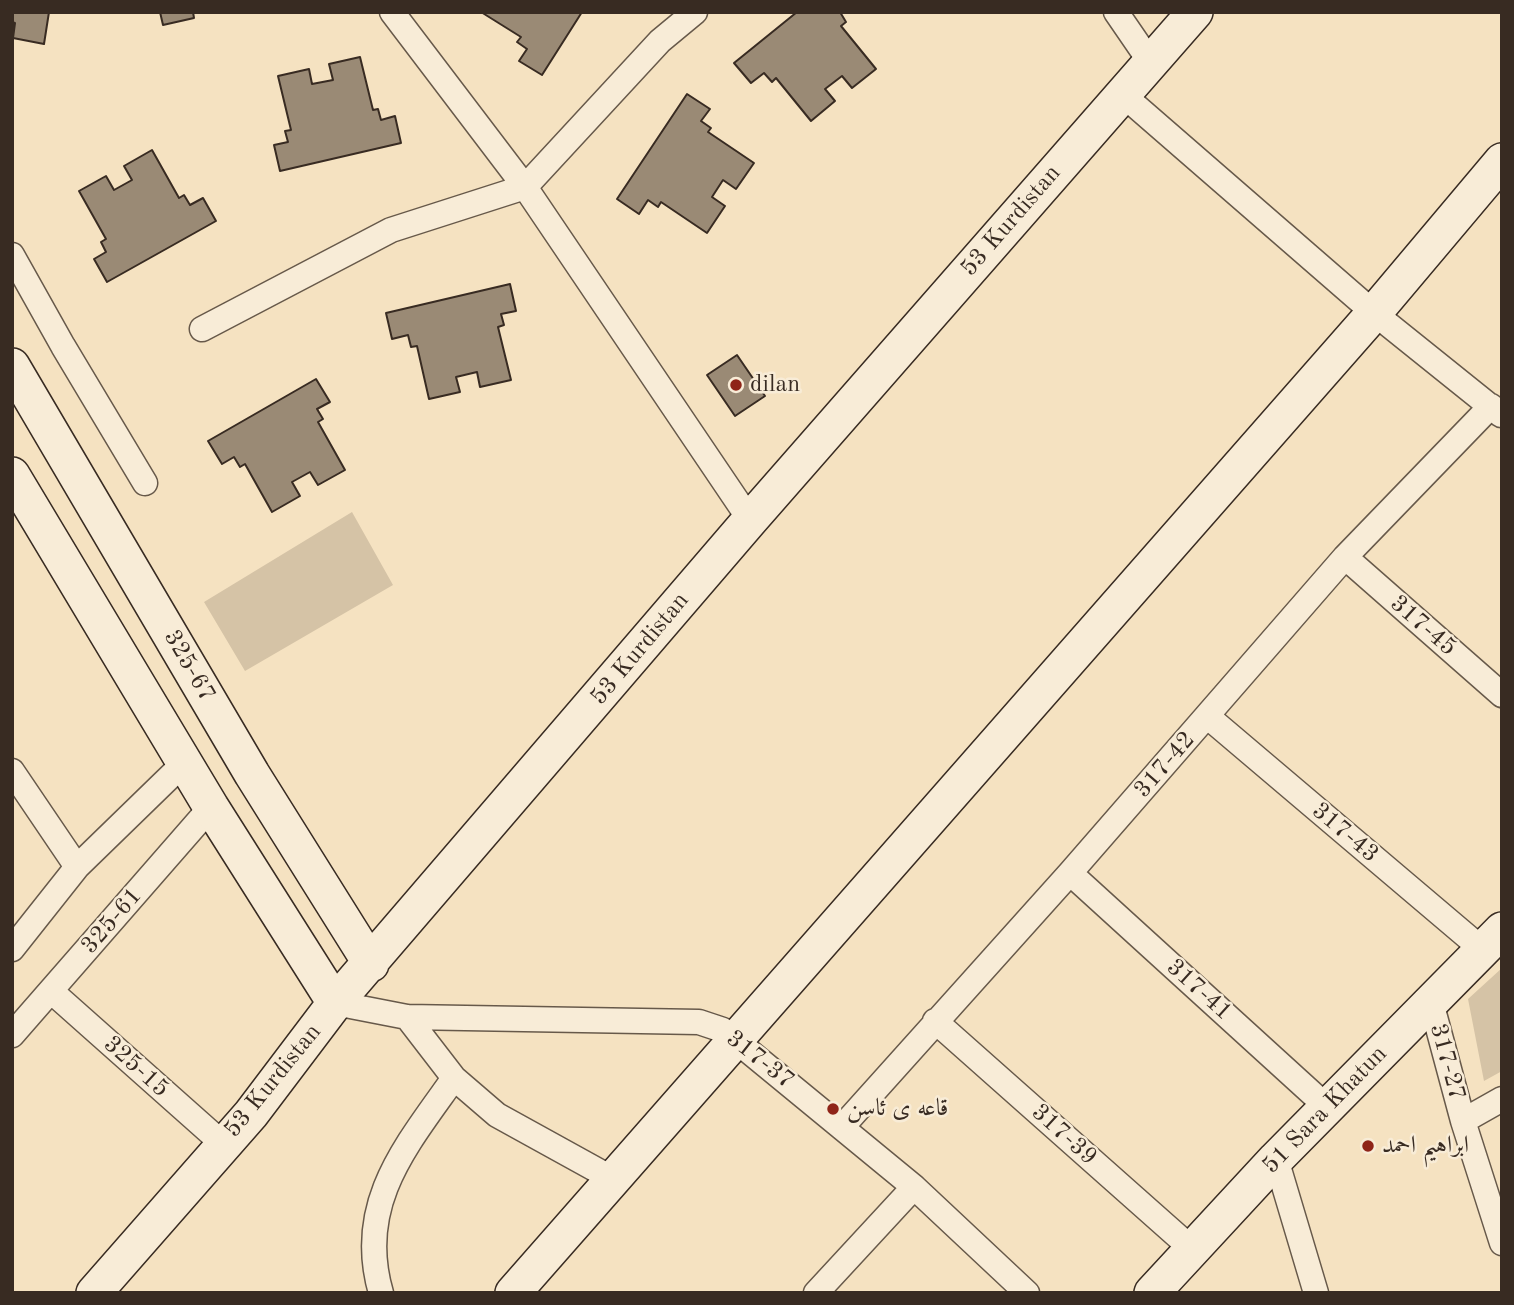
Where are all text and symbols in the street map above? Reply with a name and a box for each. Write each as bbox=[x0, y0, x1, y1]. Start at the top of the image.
street label: 53 Kurdistan bbox=[955, 159, 1067, 283]
place label: dilan bbox=[750, 371, 800, 399]
marker: dilan bbox=[728, 377, 744, 393]
street label: 53 Kurdistan bbox=[585, 587, 695, 711]
street label: 317-45 bbox=[1384, 589, 1462, 663]
street label: 325-67 bbox=[157, 625, 221, 707]
street label: 317-42 bbox=[1128, 726, 1202, 804]
street label: 317-43 bbox=[1306, 797, 1384, 869]
street label: 325-61 bbox=[75, 882, 149, 960]
street label: 317-41 bbox=[1160, 953, 1238, 1027]
street label: 53 Kurdistan bbox=[218, 1018, 328, 1144]
street label: 317-27 bbox=[1423, 1020, 1471, 1104]
street label: 317-37 bbox=[720, 1024, 800, 1096]
street label: 325-15 bbox=[97, 1030, 175, 1104]
street label: 51 Sara Khatun bbox=[1257, 1040, 1393, 1180]
place label: قاعه ى ئاسن bbox=[847, 1095, 948, 1123]
street label: 317-39 bbox=[1025, 1098, 1103, 1172]
marker: قاعه ى ئاسن bbox=[825, 1101, 841, 1117]
place label: ابراهيم احمد bbox=[1382, 1132, 1469, 1160]
marker: ابراهيم احمد bbox=[1360, 1138, 1376, 1154]

